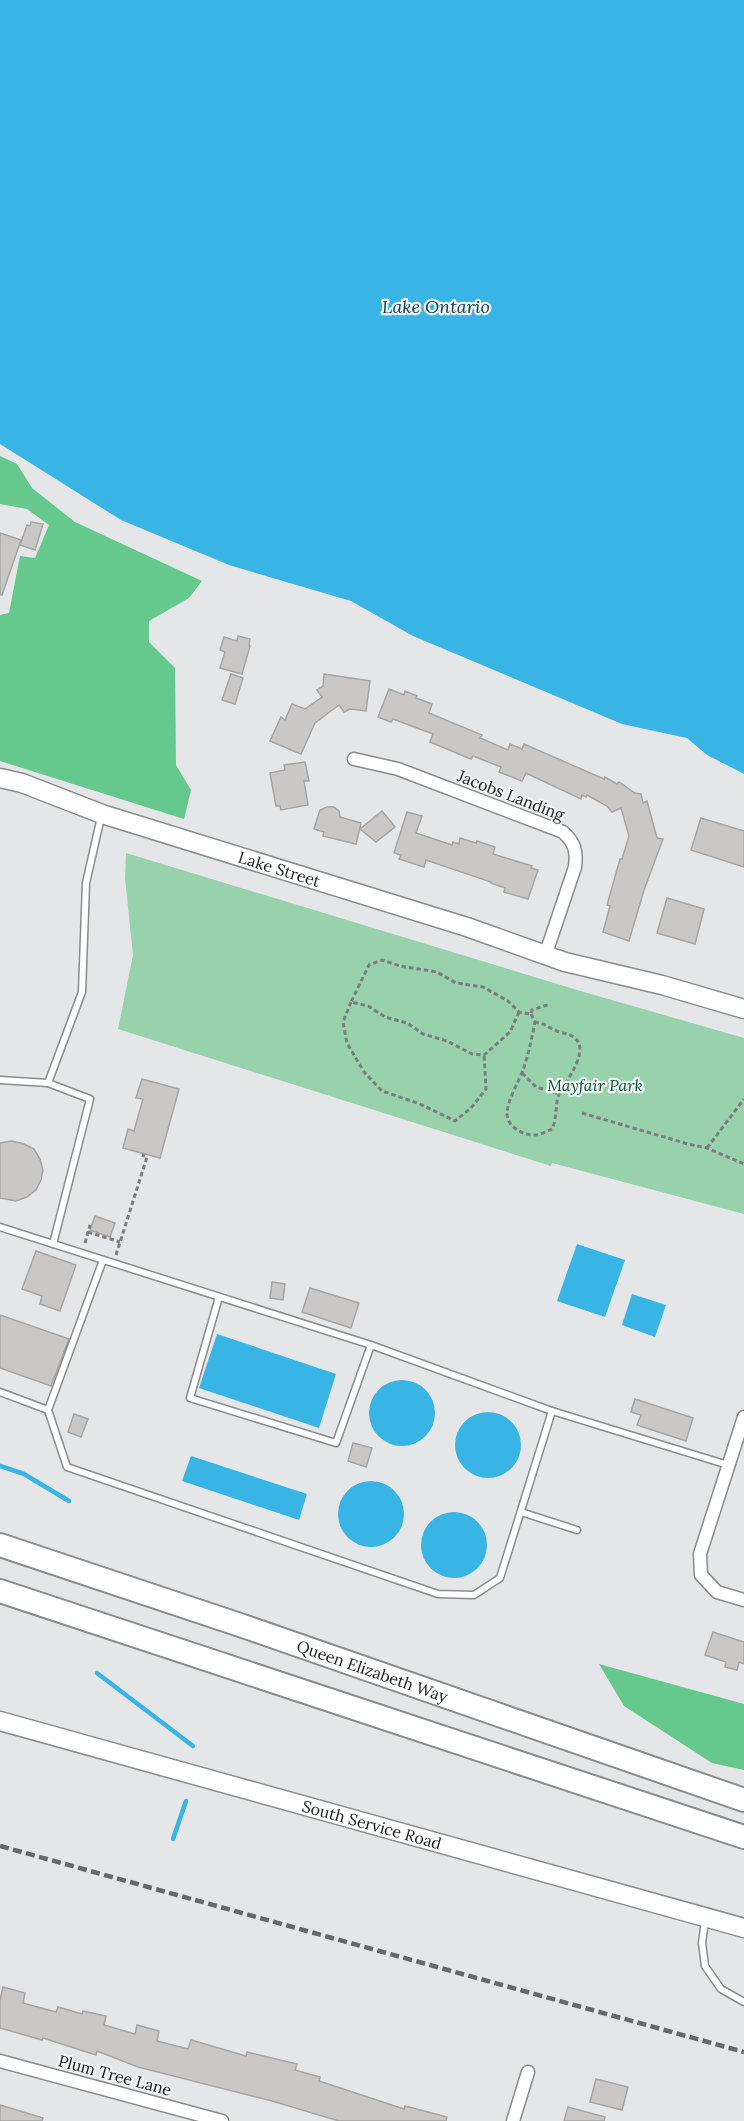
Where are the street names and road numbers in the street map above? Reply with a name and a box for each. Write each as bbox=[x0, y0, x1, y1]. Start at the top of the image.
street label: Jacobs Landing bbox=[454, 765, 568, 825]
street label: Lake Street bbox=[236, 847, 323, 891]
street label: Queen Elizabeth Way bbox=[294, 1635, 451, 1707]
street label: South Service Road bbox=[300, 1796, 444, 1854]
street label: Plum Tree Lane bbox=[56, 2050, 174, 2100]

